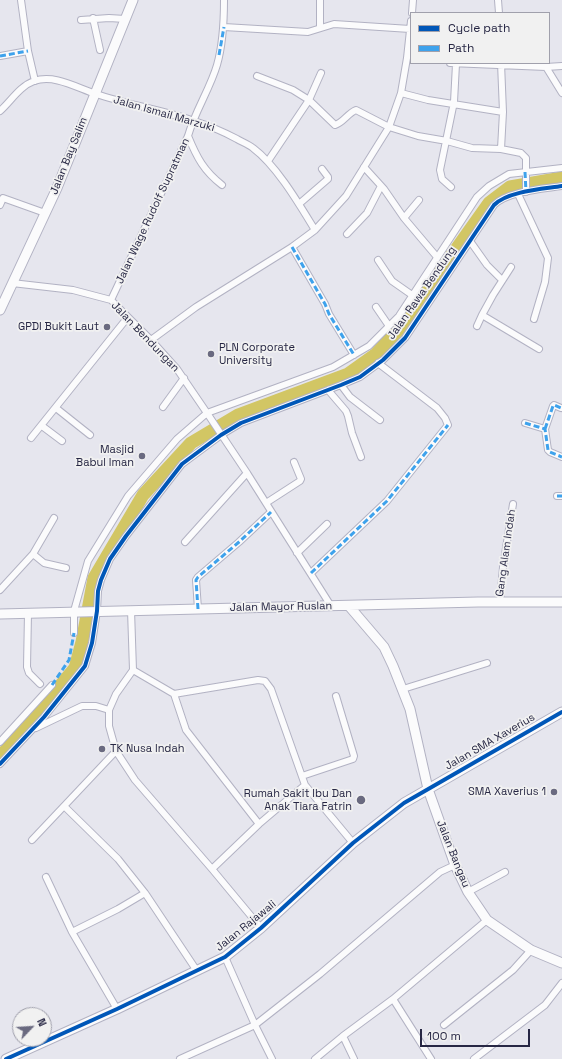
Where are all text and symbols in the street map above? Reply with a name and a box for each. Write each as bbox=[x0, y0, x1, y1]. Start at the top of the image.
legend bbox=[410, 12, 550, 64]
text: Cycle path bbox=[448, 20, 510, 36]
text: Path bbox=[448, 40, 474, 56]
street label: Jalan Ismail Marzuki bbox=[112, 93, 216, 135]
street label: Jalan Bay Salim bbox=[48, 115, 90, 197]
street label: Jalan Wage Rudolf Supratman bbox=[113, 136, 193, 286]
street label: Jalan Rawa Bendung bbox=[385, 244, 459, 342]
street label: Jalan Bendungan bbox=[108, 299, 182, 375]
place label: GPDI Bukit Laut bbox=[18, 320, 99, 334]
marker: GPDI Bukit Laut bbox=[102, 322, 112, 332]
place label: PLN Corporate University bbox=[219, 341, 295, 367]
marker: PLN Corporate University bbox=[206, 349, 216, 359]
place label: Masjid Babul Iman bbox=[76, 443, 134, 469]
marker: Masjid Babul Iman bbox=[137, 451, 147, 461]
street label: Gang Alam Indah bbox=[493, 508, 519, 598]
street label: Jalan Mayor Ruslan bbox=[230, 600, 332, 614]
street label: Jalan SMA Xaverius bbox=[443, 711, 537, 773]
place label: TK Nusa Indah bbox=[110, 742, 185, 756]
marker: TK Nusa Indah bbox=[97, 744, 107, 754]
place label: SMA Xaverius 1 bbox=[468, 785, 546, 799]
place label: Rumah Sakit Ibu Dan Anak Tiara Fatrin bbox=[244, 787, 352, 813]
marker: SMA Xaverius 1 bbox=[549, 787, 559, 797]
marker: Rumah Sakit Ibu Dan Anak Tiara Fatrin bbox=[355, 794, 367, 806]
street label: Jalan Bangau bbox=[433, 818, 473, 890]
street label: Jalan Rajawali bbox=[213, 898, 279, 954]
north arrow bbox=[12, 1007, 52, 1047]
text: N bbox=[34, 1016, 50, 1029]
scale bar bbox=[422, 1021, 532, 1047]
text: 100 m bbox=[427, 1028, 461, 1044]

